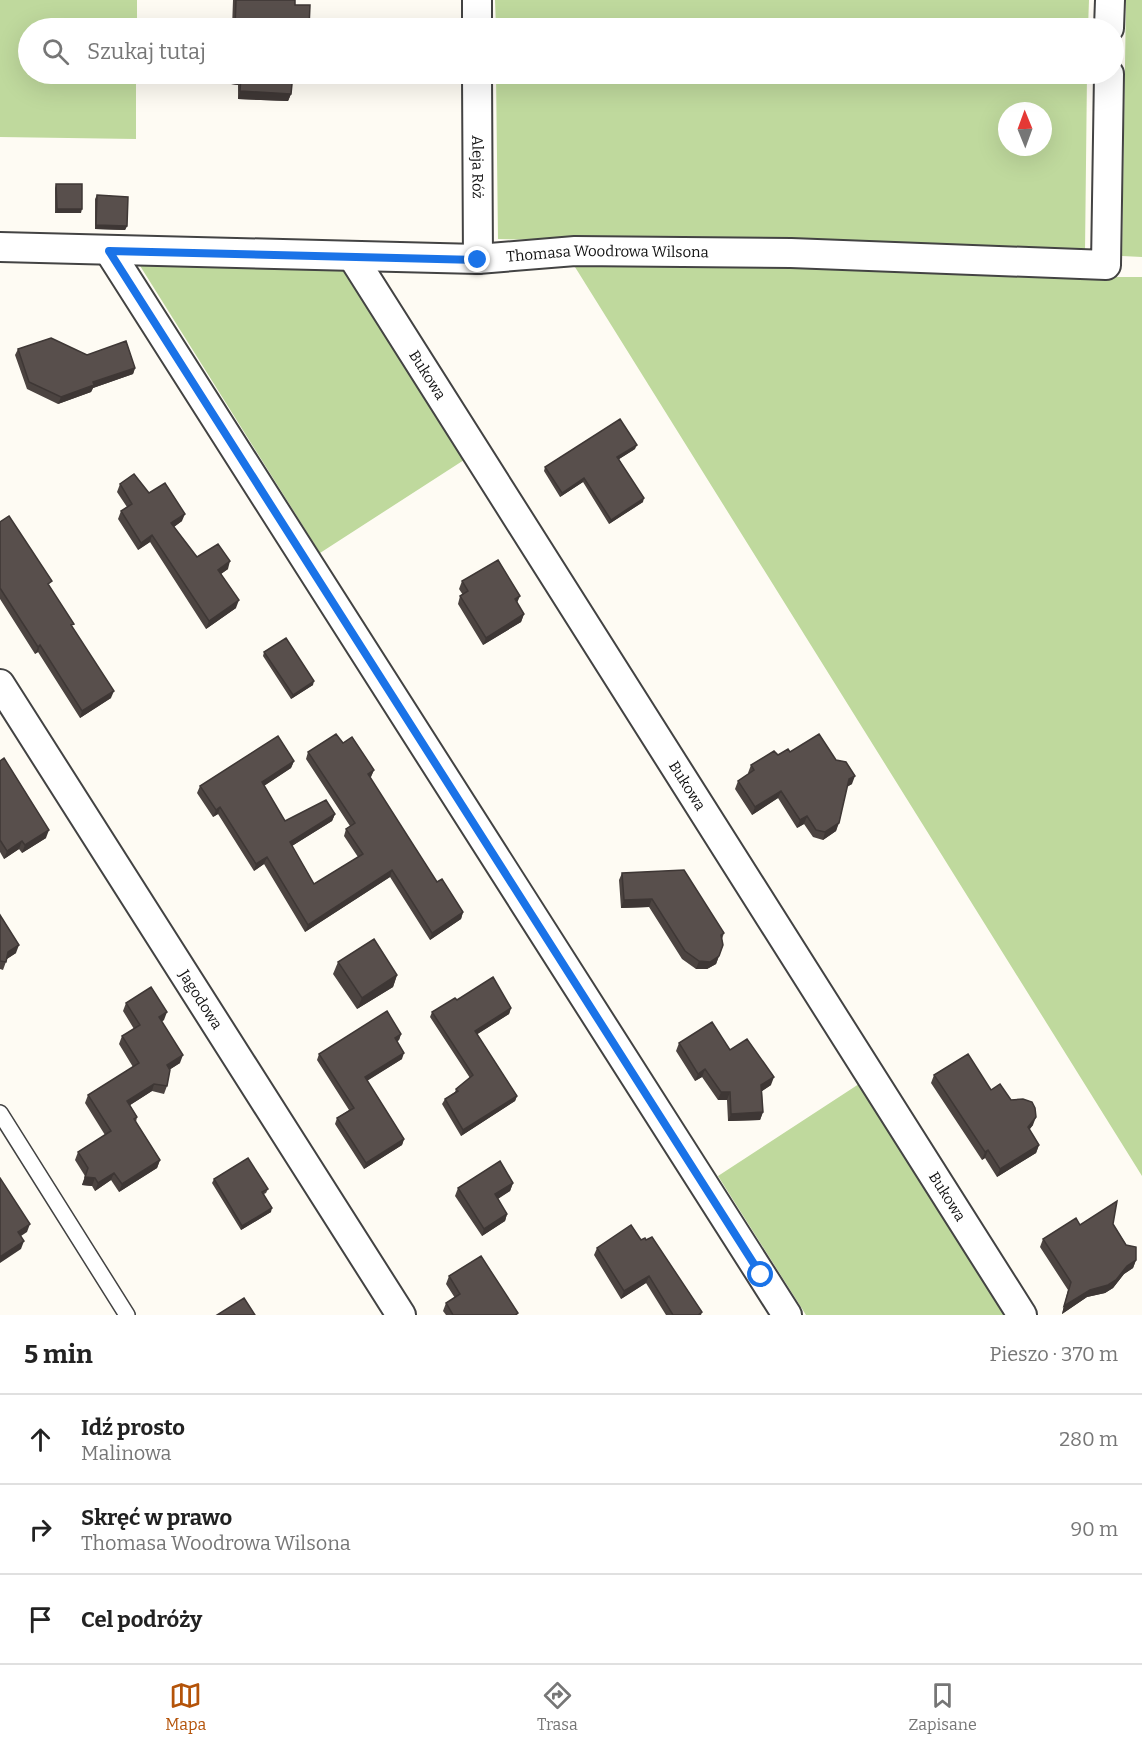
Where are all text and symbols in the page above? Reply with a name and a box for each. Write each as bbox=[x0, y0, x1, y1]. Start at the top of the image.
search box bbox=[18, 18, 1124, 84]
icon: search bbox=[39, 35, 72, 68]
text: Szukaj tutaj bbox=[87, 38, 206, 65]
north arrow bbox=[998, 102, 1052, 156]
street label: Aleja Róż bbox=[468, 135, 487, 199]
street label: Thomasa Woodrowa Wilsona bbox=[506, 242, 709, 266]
route end bbox=[464, 246, 490, 272]
street label: Bukowa bbox=[405, 347, 450, 403]
street label: Bukowa bbox=[665, 758, 710, 814]
street label: Jagodowa bbox=[175, 966, 226, 1033]
street label: Bukowa bbox=[925, 1169, 969, 1225]
route start bbox=[747, 1261, 773, 1287]
text: 5 min bbox=[24, 1339, 93, 1370]
text: Pieszo · 370 m bbox=[990, 1342, 1118, 1366]
text: Idź prosto bbox=[81, 1414, 185, 1441]
icon: ahead bbox=[24, 1423, 57, 1456]
text: 280 m bbox=[1059, 1427, 1118, 1451]
text: Malinowa bbox=[81, 1441, 171, 1465]
text: Skręć w prawo bbox=[81, 1504, 232, 1531]
icon: right bbox=[24, 1513, 57, 1546]
text: 90 m bbox=[1070, 1517, 1118, 1541]
text: Thomasa Woodrowa Wilsona bbox=[81, 1531, 351, 1555]
icon: arrive bbox=[24, 1603, 57, 1636]
text: Cel podróży bbox=[81, 1606, 202, 1633]
tab: Mapa bbox=[165, 1679, 206, 1734]
tab: Trasa bbox=[537, 1679, 578, 1734]
tab: Zapisane bbox=[908, 1679, 977, 1734]

